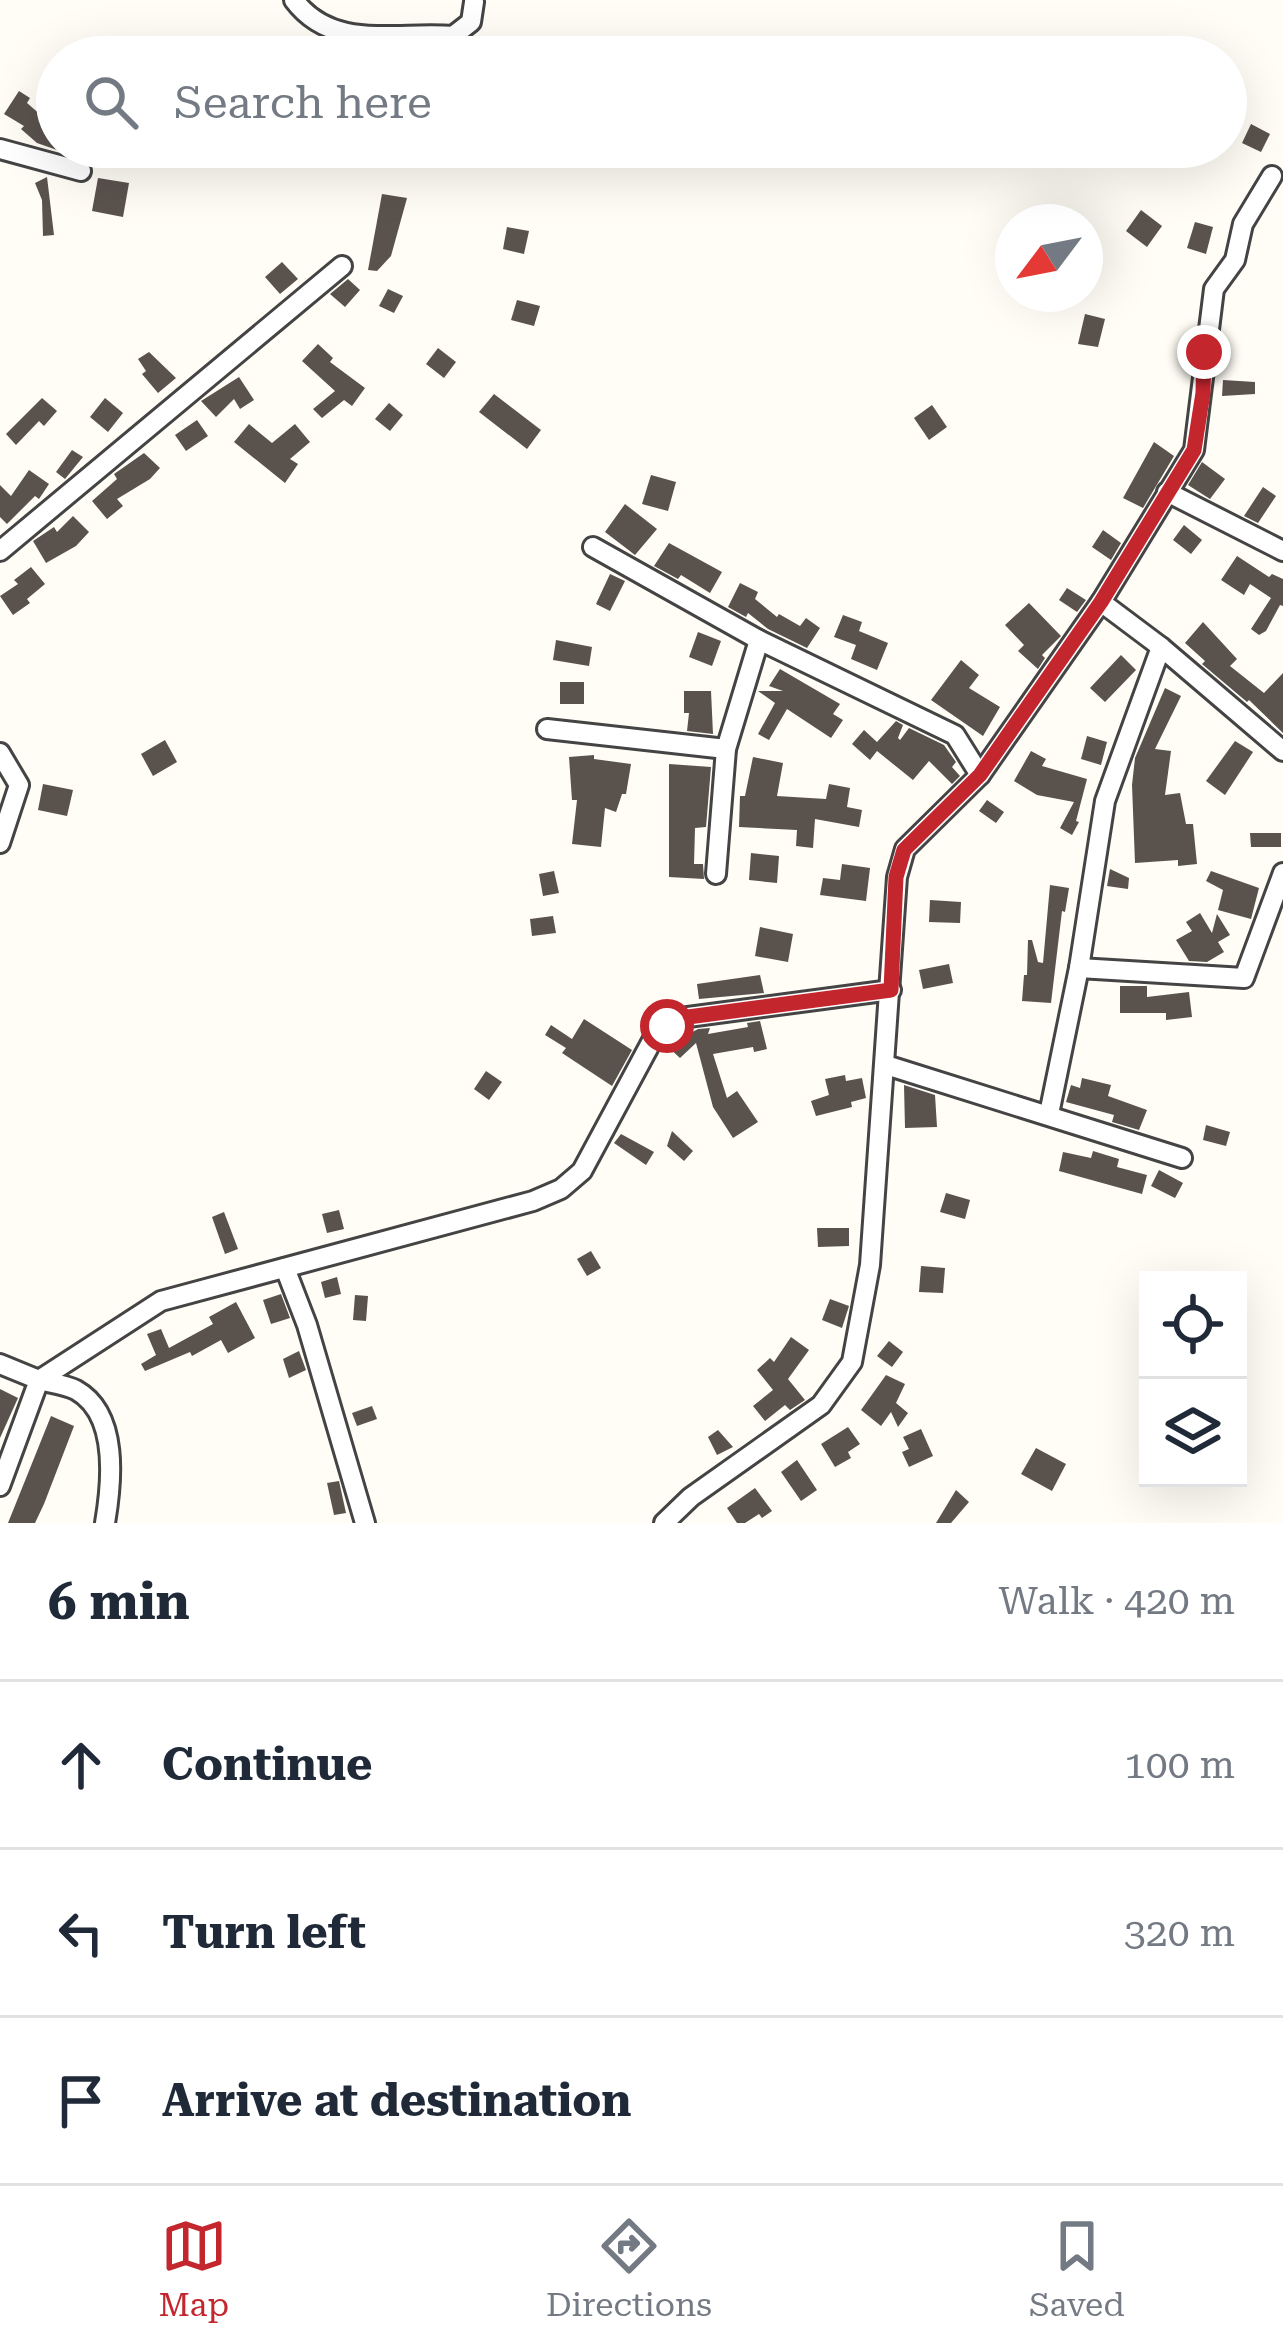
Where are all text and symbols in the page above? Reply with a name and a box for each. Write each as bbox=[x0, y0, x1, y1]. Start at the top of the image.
search box bbox=[36, 36, 1247, 168]
icon: search bbox=[78, 69, 144, 135]
text: Search here bbox=[174, 76, 432, 129]
north arrow bbox=[995, 204, 1103, 312]
route end bbox=[1177, 325, 1231, 379]
route start bbox=[640, 999, 694, 1053]
map controls bbox=[1139, 1271, 1247, 1487]
button: locate bbox=[1139, 1271, 1247, 1379]
button: layers bbox=[1139, 1379, 1247, 1487]
text: 6 min bbox=[48, 1572, 190, 1631]
text: Walk · 420 m bbox=[999, 1578, 1235, 1624]
icon: ahead bbox=[48, 1732, 114, 1798]
text: Continue bbox=[162, 1738, 373, 1791]
text: 100 m bbox=[1124, 1742, 1235, 1788]
icon: left bbox=[48, 1900, 114, 1966]
text: Turn left bbox=[162, 1906, 366, 1959]
text: 320 m bbox=[1124, 1910, 1235, 1956]
icon: arrive bbox=[48, 2068, 114, 2134]
text: Arrive at destination bbox=[162, 2074, 631, 2127]
tab: Map bbox=[158, 2213, 229, 2324]
tab: Directions bbox=[546, 2213, 712, 2324]
tab: Saved bbox=[1029, 2213, 1125, 2324]

